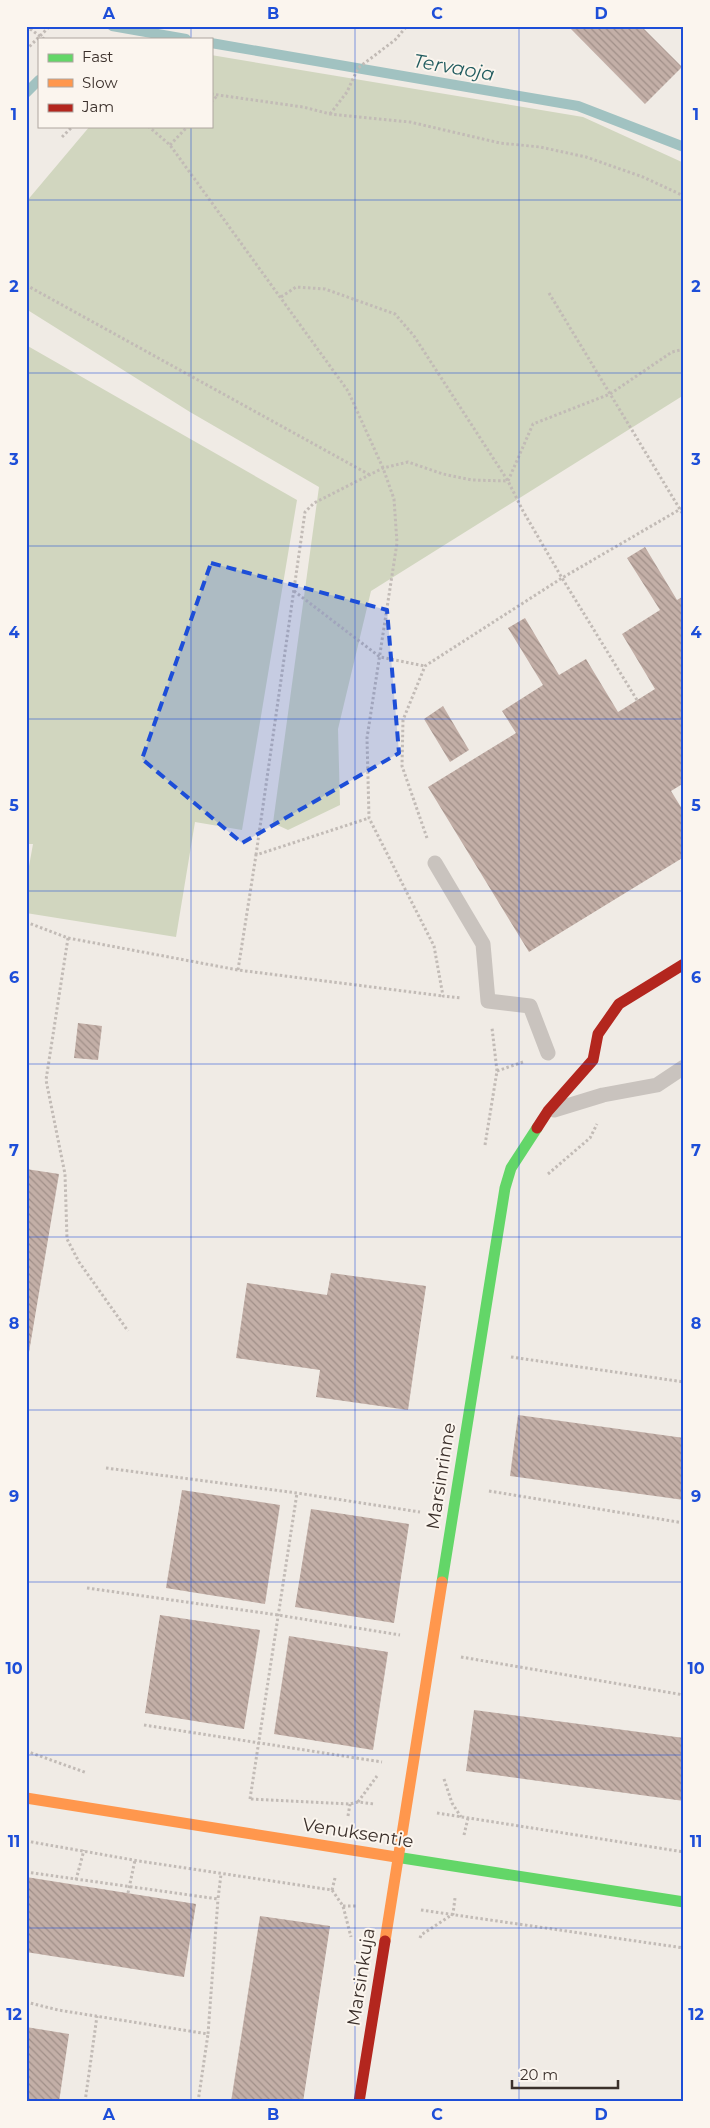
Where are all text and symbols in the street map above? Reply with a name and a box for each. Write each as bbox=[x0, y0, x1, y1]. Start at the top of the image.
text: A bbox=[102, 4, 116, 23]
text: B bbox=[267, 4, 279, 23]
text: C bbox=[431, 4, 443, 23]
text: D bbox=[594, 4, 608, 23]
legend bbox=[38, 38, 212, 128]
text: Fast bbox=[82, 47, 113, 66]
water label: Tervaoja bbox=[412, 49, 496, 86]
text: Slow bbox=[82, 73, 118, 92]
text: Jam bbox=[81, 97, 114, 116]
text: 1 bbox=[11, 105, 17, 124]
text: 1 bbox=[693, 105, 699, 124]
text: 2 bbox=[9, 277, 19, 296]
text: 2 bbox=[691, 277, 701, 296]
text: 3 bbox=[8, 450, 19, 469]
text: 3 bbox=[690, 450, 701, 469]
text: 4 bbox=[8, 623, 20, 642]
text: 4 bbox=[690, 623, 702, 642]
text: 5 bbox=[9, 796, 19, 815]
text: 5 bbox=[691, 796, 701, 815]
text: 6 bbox=[9, 968, 19, 987]
text: 6 bbox=[691, 968, 701, 987]
text: 7 bbox=[9, 1141, 19, 1160]
text: 7 bbox=[691, 1141, 701, 1160]
text: 8 bbox=[9, 1314, 19, 1333]
text: 8 bbox=[691, 1314, 701, 1333]
street label: Marsinrinne bbox=[422, 1421, 460, 1531]
text: 9 bbox=[9, 1487, 19, 1506]
text: 9 bbox=[691, 1487, 701, 1506]
text: 10 bbox=[5, 1659, 23, 1678]
text: 10 bbox=[687, 1659, 705, 1678]
street label: Venuksentie bbox=[301, 1813, 415, 1853]
text: 11 bbox=[8, 1832, 20, 1851]
text: 11 bbox=[690, 1832, 702, 1851]
street label: Marsinkuja bbox=[342, 1926, 380, 2028]
text: 12 bbox=[6, 2005, 22, 2024]
text: 12 bbox=[688, 2005, 704, 2024]
scale bar bbox=[512, 2058, 619, 2090]
text: 20 m bbox=[520, 2065, 558, 2084]
text: A bbox=[102, 2105, 116, 2124]
text: B bbox=[267, 2105, 279, 2124]
text: C bbox=[431, 2105, 443, 2124]
text: D bbox=[594, 2105, 608, 2124]

